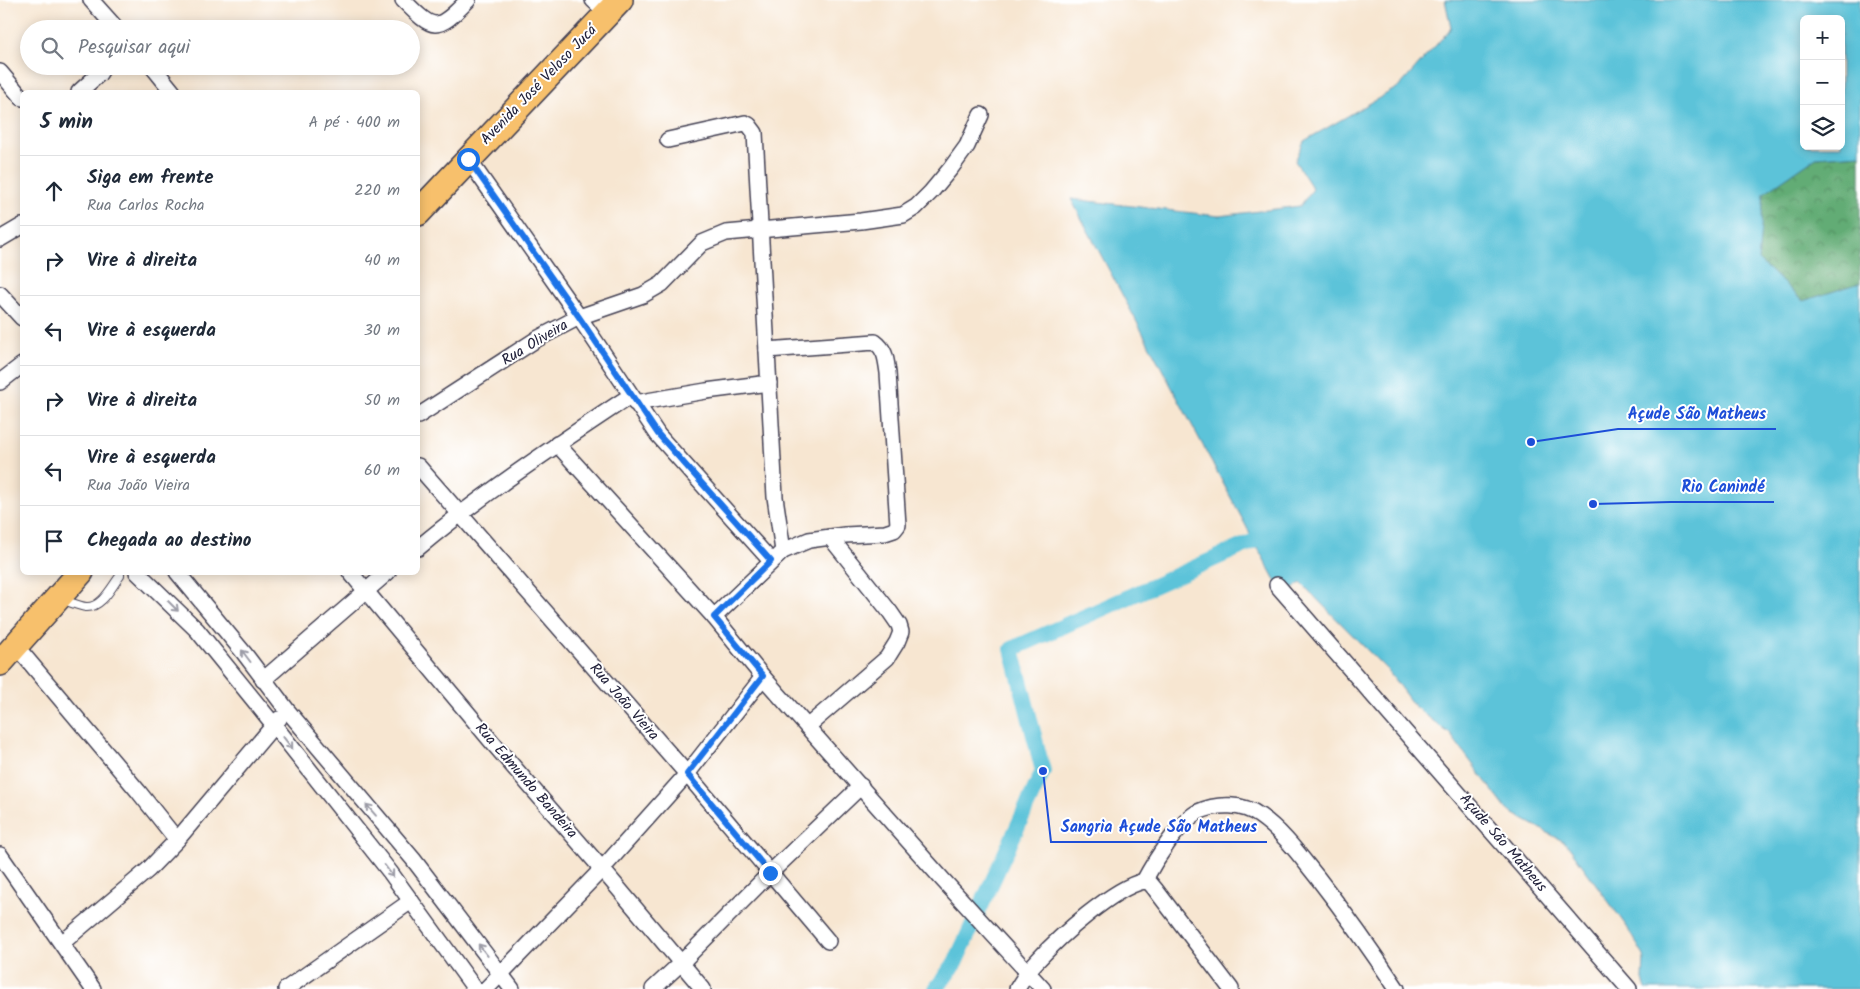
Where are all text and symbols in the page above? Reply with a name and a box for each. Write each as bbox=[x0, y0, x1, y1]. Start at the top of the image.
map controls bbox=[1800, 15, 1845, 150]
button: + bbox=[1800, 15, 1845, 60]
street label: Avenida José Veloso Jucá bbox=[475, 18, 604, 151]
search box bbox=[20, 20, 420, 75]
text: Pesquisar aqui bbox=[78, 33, 190, 63]
icon: search bbox=[38, 34, 66, 62]
button: − bbox=[1800, 60, 1845, 105]
button: layers bbox=[1800, 105, 1845, 150]
text: 5 min bbox=[40, 106, 93, 139]
text: A pé · 400 m bbox=[309, 110, 400, 135]
route start bbox=[457, 148, 480, 171]
text: Siga em frente bbox=[87, 163, 214, 193]
icon: ahead bbox=[40, 177, 68, 205]
text: 220 m bbox=[354, 178, 400, 203]
text: Rua Carlos Rocha bbox=[87, 193, 205, 218]
text: Vire à direita bbox=[87, 246, 197, 276]
icon: right bbox=[40, 247, 68, 275]
text: 40 m bbox=[364, 248, 400, 273]
street label: Rua Oliveira bbox=[497, 314, 573, 372]
text: Vire à esquerda bbox=[87, 316, 216, 346]
icon: left bbox=[40, 317, 68, 345]
text: 30 m bbox=[364, 318, 400, 343]
text: Vire à direita bbox=[87, 386, 197, 416]
icon: right bbox=[40, 387, 68, 415]
text: 50 m bbox=[364, 388, 400, 413]
callout: Açude São Matheus bbox=[1618, 398, 1776, 429]
text: Açude São Matheus bbox=[1628, 402, 1767, 427]
text: Vire à esquerda bbox=[87, 443, 216, 473]
icon: left bbox=[40, 457, 68, 485]
text: 60 m bbox=[364, 458, 400, 483]
callout: Rio Canindé bbox=[1671, 471, 1774, 502]
text: Rua João Vieira bbox=[87, 473, 190, 498]
text: Rio Canindé bbox=[1681, 475, 1765, 500]
text: Chegada ao destino bbox=[87, 526, 252, 556]
icon: arrive bbox=[40, 527, 68, 555]
one-way arrow bbox=[166, 600, 179, 612]
one-way arrow bbox=[241, 650, 252, 663]
street label: Rua João Vieira bbox=[583, 658, 665, 746]
street label: Rua Edmundo Bandeira bbox=[469, 718, 583, 844]
one-way arrow bbox=[283, 736, 294, 749]
street label: Açude São Matheus bbox=[1453, 788, 1553, 898]
one-way arrow bbox=[365, 803, 376, 816]
callout: Sangria Açude São Matheus bbox=[1051, 811, 1267, 842]
text: Sangria Açude São Matheus bbox=[1061, 815, 1258, 840]
route end bbox=[759, 862, 782, 885]
one-way arrow bbox=[383, 864, 394, 877]
one-way arrow bbox=[478, 944, 489, 957]

